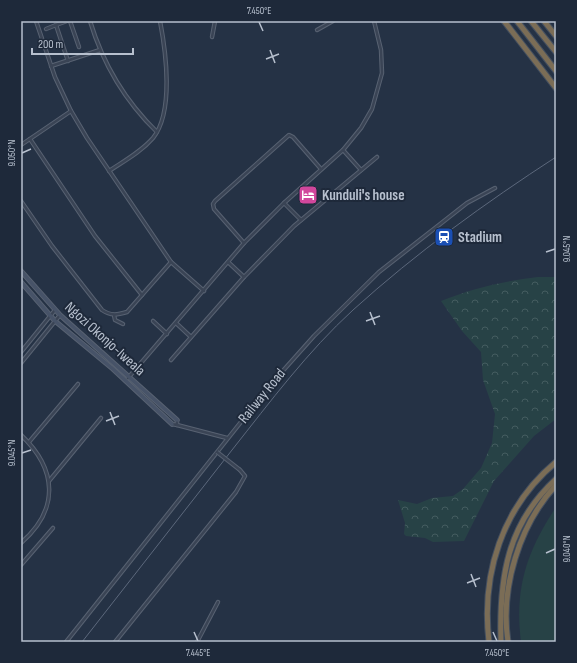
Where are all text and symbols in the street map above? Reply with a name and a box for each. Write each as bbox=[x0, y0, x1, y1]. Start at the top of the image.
text: 7.450°E bbox=[247, 5, 271, 17]
scale bar bbox=[32, 30, 133, 56]
text: 200 m bbox=[38, 37, 64, 52]
text: 9.050°N bbox=[6, 140, 18, 166]
hotel icon: Kunduli's house bbox=[297, 184, 319, 206]
place label: Kunduli's house bbox=[322, 186, 405, 205]
station icon: Stadium bbox=[433, 226, 455, 248]
place label: Stadium bbox=[458, 228, 502, 247]
text: 9.045°N bbox=[561, 236, 573, 262]
street label: Ngozi Okonjo-Iweala bbox=[61, 298, 149, 380]
street label: Railway Road bbox=[234, 365, 290, 427]
text: 9.045°N bbox=[6, 440, 18, 466]
text: 9.040°N bbox=[561, 536, 573, 562]
text: 7.445°E bbox=[186, 647, 210, 659]
text: 7.450°E bbox=[485, 647, 509, 659]

